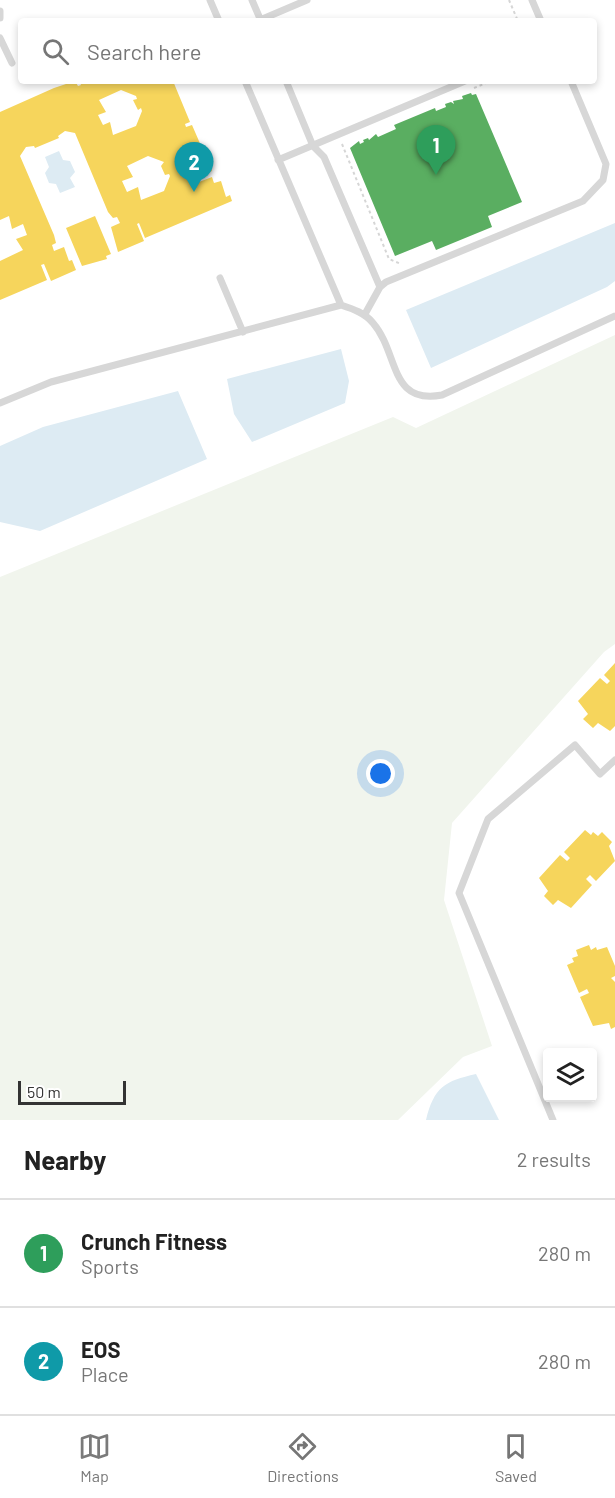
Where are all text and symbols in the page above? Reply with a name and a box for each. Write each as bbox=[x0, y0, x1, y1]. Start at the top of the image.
search box bbox=[18, 18, 597, 84]
icon: search bbox=[39, 35, 72, 68]
text: Search here bbox=[87, 38, 201, 64]
pin: 1 bbox=[416, 126, 456, 175]
pin: 2 bbox=[174, 142, 214, 192]
your location bbox=[366, 759, 395, 788]
map controls bbox=[543, 1048, 597, 1102]
button: layers bbox=[543, 1048, 597, 1102]
scale bar bbox=[18, 1078, 126, 1106]
text: 50 m bbox=[27, 1082, 61, 1101]
text: Nearby bbox=[24, 1144, 106, 1175]
text: 2 results bbox=[517, 1147, 591, 1171]
text: Crunch Fitness bbox=[81, 1228, 227, 1254]
text: 1 bbox=[40, 1241, 47, 1265]
text: 280 m bbox=[538, 1241, 591, 1265]
text: Sports bbox=[81, 1254, 139, 1278]
text: EOS bbox=[81, 1336, 121, 1362]
text: 2 bbox=[38, 1349, 49, 1373]
text: 280 m bbox=[538, 1349, 591, 1373]
text: Place bbox=[81, 1362, 129, 1386]
tab: Map bbox=[78, 1430, 111, 1485]
tab: Directions bbox=[267, 1430, 339, 1485]
tab: Saved bbox=[495, 1430, 537, 1485]

